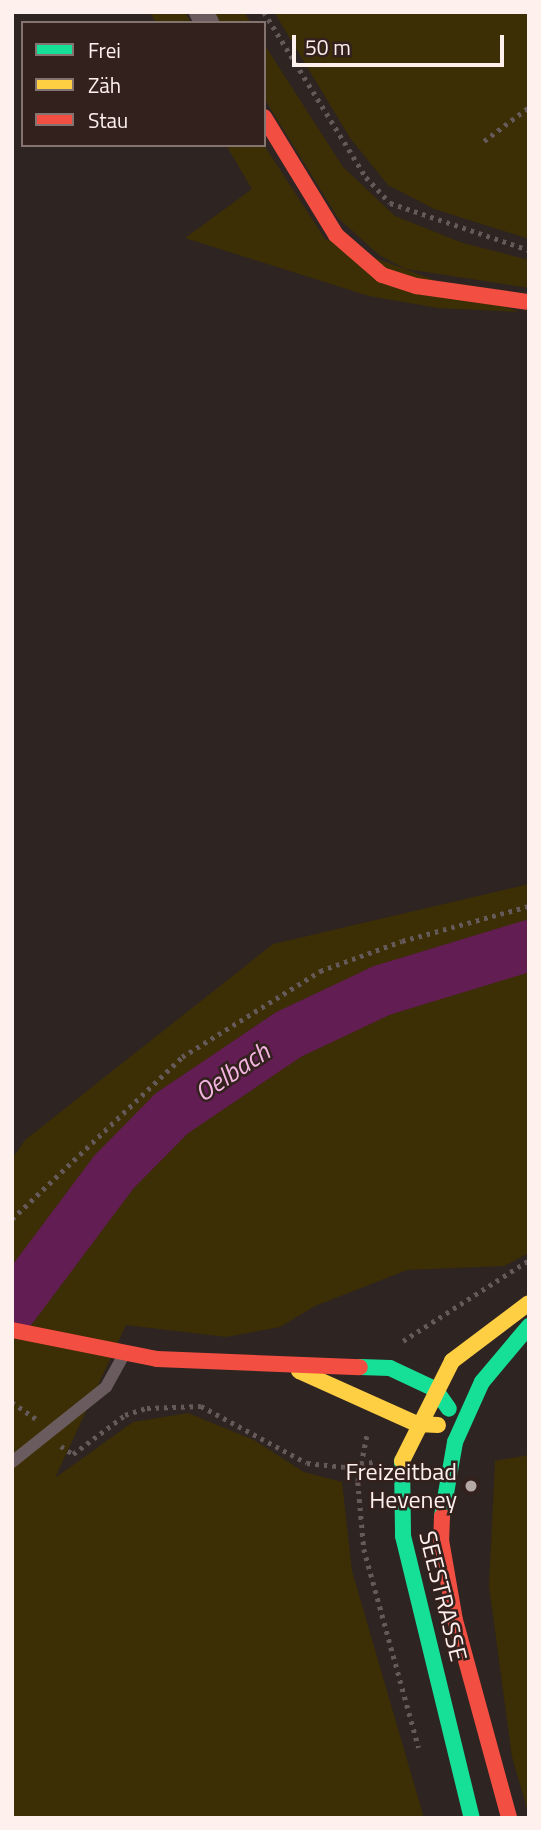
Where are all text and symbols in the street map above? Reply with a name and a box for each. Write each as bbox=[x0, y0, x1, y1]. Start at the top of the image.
legend bbox=[21, 21, 266, 147]
scale bar bbox=[296, 21, 508, 65]
text: 50 m bbox=[305, 31, 351, 63]
text: Frei bbox=[88, 34, 121, 66]
text: Zäh bbox=[88, 69, 121, 101]
text: Stau bbox=[88, 104, 128, 136]
water label: Oelbach bbox=[189, 1036, 275, 1108]
place label: Freizeitbad Heveney bbox=[345, 1458, 457, 1514]
marker: Freizeitbad Heveney bbox=[463, 1478, 479, 1494]
street label: SEESTRASSE bbox=[413, 1528, 473, 1664]

